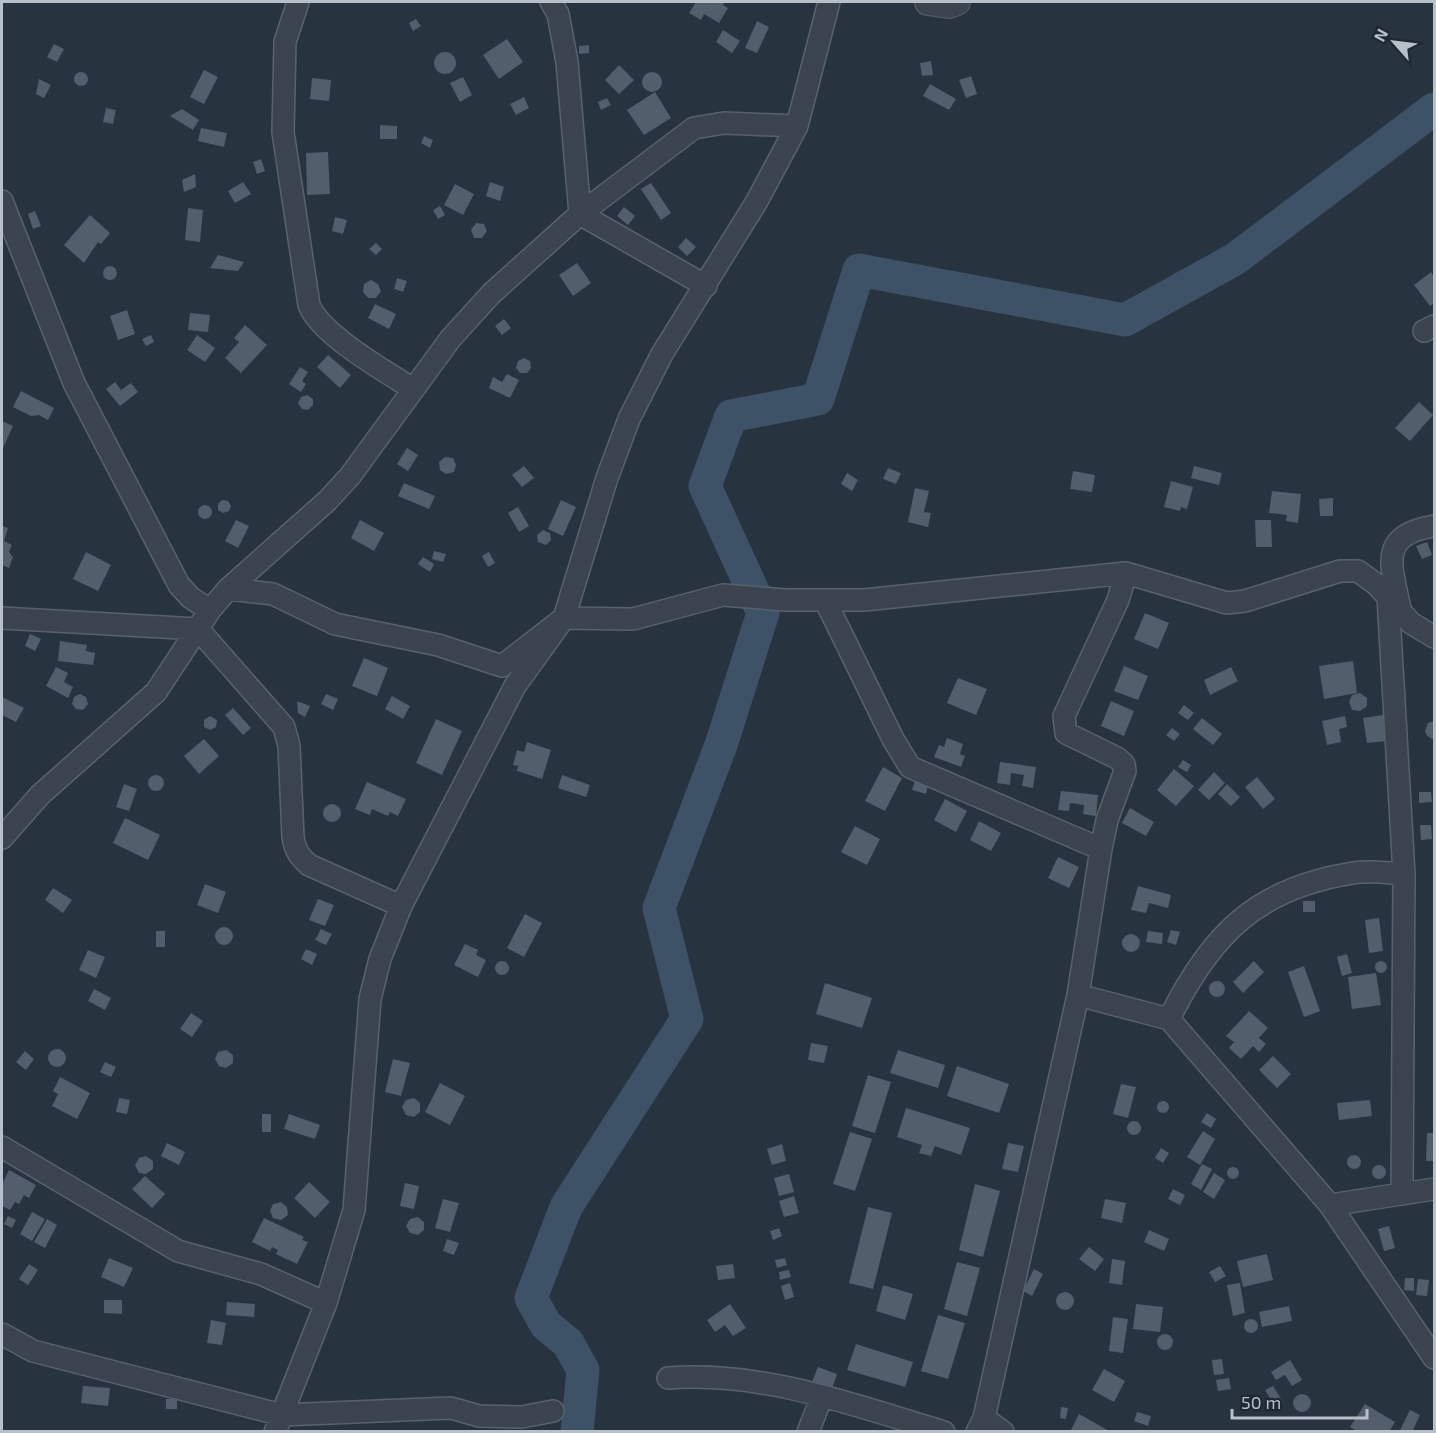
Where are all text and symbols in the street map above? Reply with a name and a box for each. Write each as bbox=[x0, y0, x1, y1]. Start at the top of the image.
north arrow bbox=[1364, 12, 1424, 72]
text: N bbox=[1369, 25, 1391, 44]
scale bar bbox=[1232, 1382, 1367, 1420]
text: 50 m bbox=[1241, 1391, 1281, 1413]

